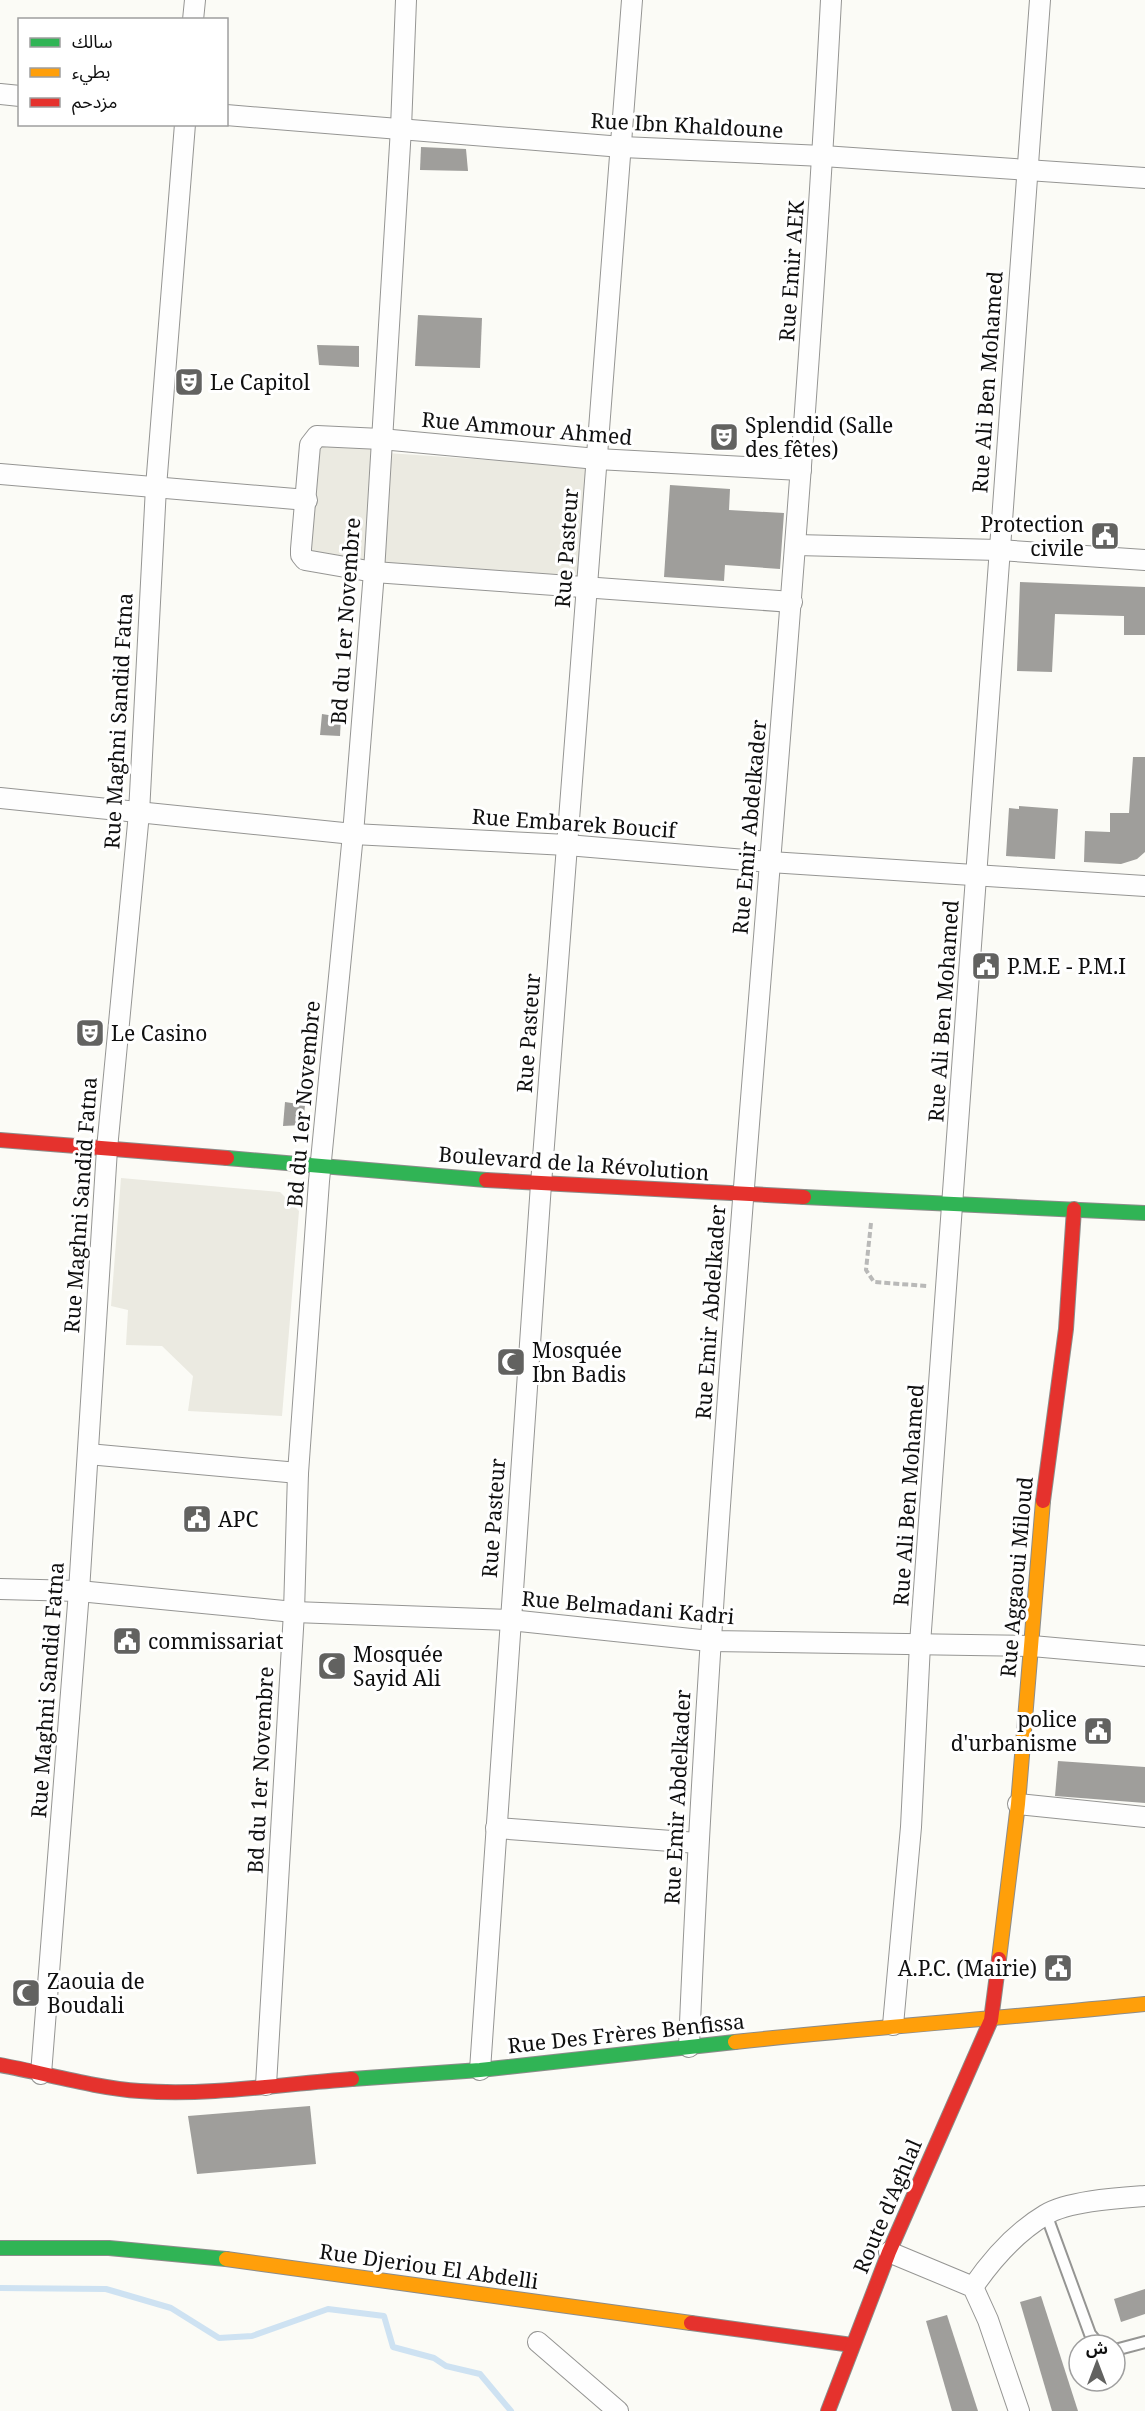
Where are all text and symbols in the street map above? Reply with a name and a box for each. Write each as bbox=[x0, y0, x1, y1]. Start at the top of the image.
legend bbox=[18, 18, 228, 126]
text: سالك bbox=[72, 29, 113, 53]
text: بطيء bbox=[72, 59, 110, 85]
text: مزدحم bbox=[72, 89, 117, 115]
street label: Rue Ibn Khaldoune bbox=[590, 106, 784, 144]
street label: Rue Emir AEK bbox=[772, 199, 810, 343]
street label: Rue Ali Ben Mohamed bbox=[965, 270, 1009, 494]
theatre icon: Le Capitol bbox=[173, 366, 205, 398]
place label: Le Capitol bbox=[210, 368, 311, 396]
street label: Rue Ammour Ahmed bbox=[421, 405, 634, 451]
place label: Splendid (Salle des fêtes) bbox=[745, 411, 893, 463]
theatre icon: Splendid (Salle des fêtes) bbox=[708, 421, 740, 453]
street label: Rue Pasteur bbox=[548, 487, 584, 609]
place label: Protection civile bbox=[981, 510, 1084, 562]
street label: Bd du 1er Novembre bbox=[324, 517, 366, 725]
public building icon: Protection civile bbox=[1089, 520, 1121, 552]
street label: Rue Maghni Sandid Fatna bbox=[97, 592, 139, 850]
street label: Rue Emir Abdelkader bbox=[726, 718, 772, 935]
street label: Rue Embarek Boucif bbox=[471, 802, 679, 844]
street label: Rue Ali Ben Mohamed bbox=[921, 899, 965, 1123]
public building icon: P.M.E - P.M.I bbox=[970, 950, 1002, 982]
place label: P.M.E - P.M.I bbox=[1007, 952, 1126, 980]
street label: Rue Pasteur bbox=[510, 972, 546, 1094]
street label: Bd du 1er Novembre bbox=[280, 999, 326, 1209]
theatre icon: Le Casino bbox=[74, 1017, 106, 1049]
place label: Le Casino bbox=[111, 1019, 207, 1047]
street label: Rue Maghni Sandid Fatna bbox=[57, 1076, 103, 1334]
street label: Boulevard de la Révolution bbox=[438, 1140, 710, 1186]
street label: Rue Emir Abdelkader bbox=[689, 1204, 731, 1420]
place label: Mosquée Ibn Badis bbox=[532, 1336, 626, 1388]
mosque icon: Mosquée Ibn Badis bbox=[495, 1346, 527, 1378]
street label: Rue Ali Ben Mohamed bbox=[886, 1383, 930, 1607]
street label: Rue Pasteur bbox=[475, 1457, 511, 1579]
street label: Rue Aggaoui Miloud bbox=[993, 1475, 1039, 1679]
public building icon: APC bbox=[181, 1503, 213, 1535]
place label: APC bbox=[218, 1505, 258, 1533]
street label: Rue Maghni Sandid Fatna bbox=[24, 1561, 70, 1819]
street label: Rue Belmadani Kadri bbox=[520, 1584, 736, 1630]
public building icon: commissariat bbox=[111, 1625, 143, 1657]
place label: commissariat bbox=[148, 1627, 283, 1655]
place label: Mosquée Sayid Ali bbox=[353, 1640, 443, 1692]
mosque icon: Mosquée Sayid Ali bbox=[316, 1650, 348, 1682]
street label: Bd du 1er Novembre bbox=[241, 1666, 279, 1874]
street label: Rue Emir Abdelkader bbox=[657, 1689, 697, 1905]
place label: police d'urbanisme bbox=[951, 1705, 1077, 1757]
public building icon: police d'urbanisme bbox=[1082, 1715, 1114, 1747]
public building icon: A.P.C. (Mairie) bbox=[1042, 1952, 1074, 1984]
place label: A.P.C. (Mairie) bbox=[898, 1954, 1037, 1982]
place label: Zaouia de Boudali bbox=[47, 1967, 145, 2019]
mosque icon: Zaouia de Boudali bbox=[10, 1977, 42, 2009]
street label: Rue Des Frères Benfissa bbox=[506, 2007, 746, 2059]
street label: Route d'Aghlal bbox=[846, 2134, 928, 2277]
street label: Rue Djeriou El Abdelli bbox=[318, 2237, 541, 2295]
north arrow bbox=[1067, 2333, 1127, 2393]
text: ش bbox=[1086, 2337, 1108, 2359]

